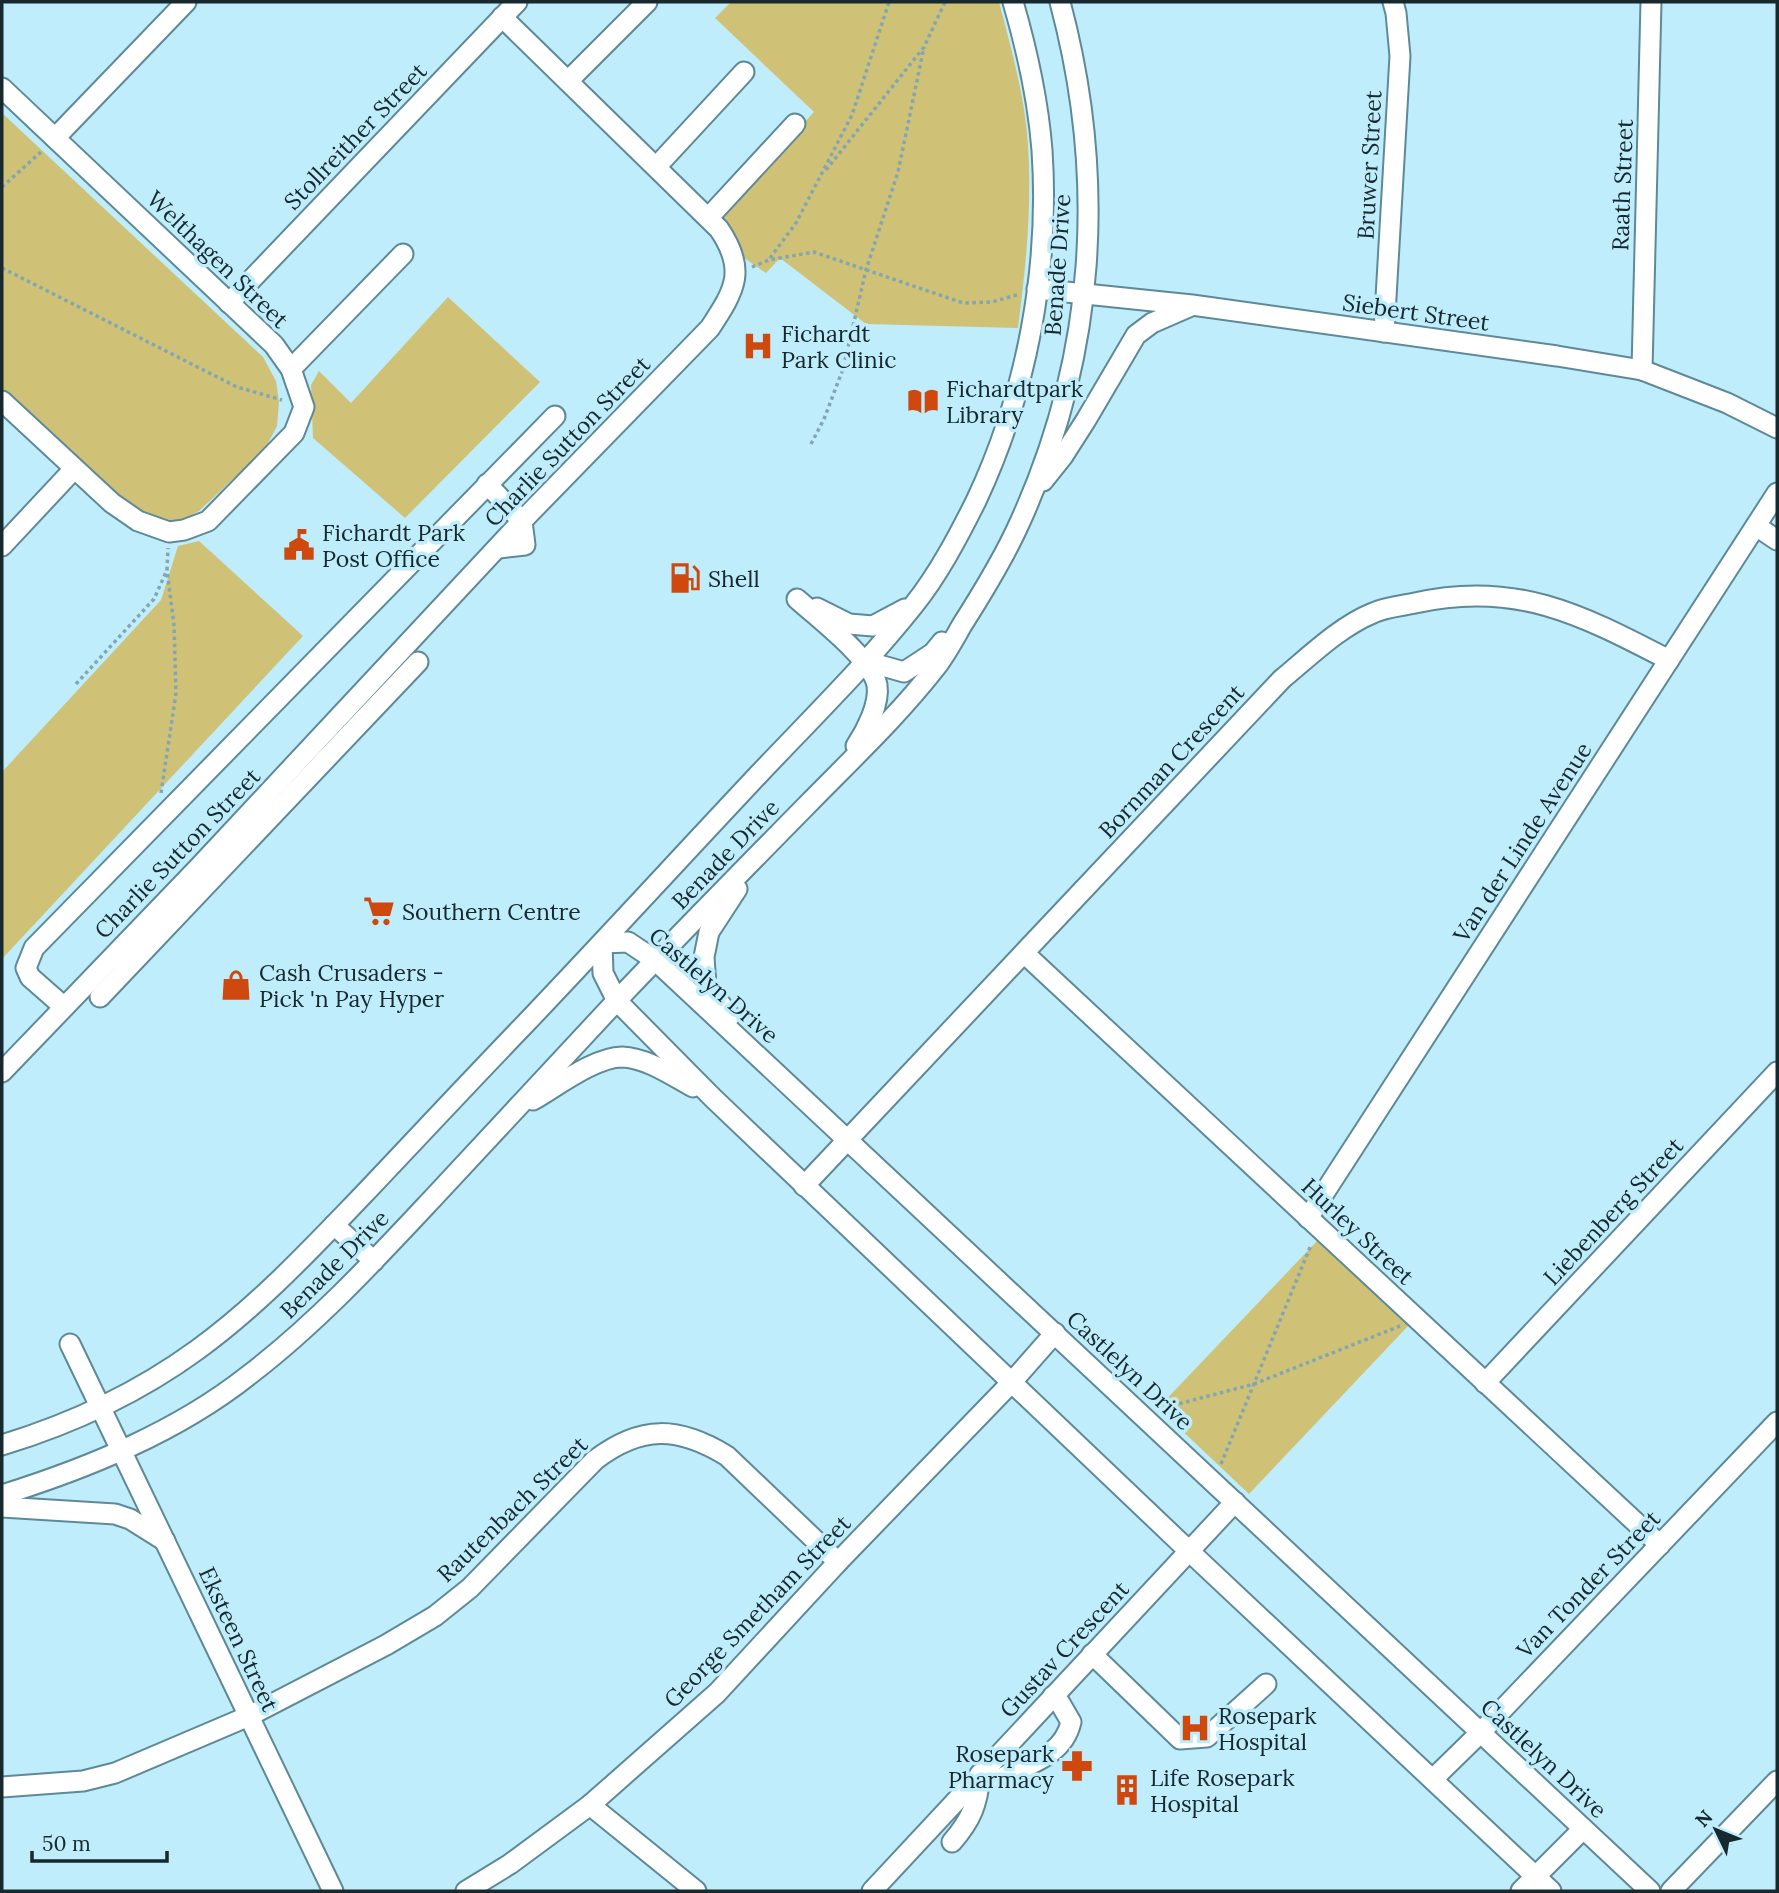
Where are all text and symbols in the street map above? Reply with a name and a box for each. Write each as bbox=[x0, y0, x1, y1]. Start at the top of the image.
street label: Stollreither Street bbox=[277, 56, 433, 216]
street label: Bruwer Street bbox=[1351, 90, 1387, 240]
street label: Raath Street bbox=[1605, 118, 1639, 251]
street label: Welthagen Street bbox=[141, 184, 295, 334]
street label: Benade Drive bbox=[1038, 193, 1076, 337]
street label: Siebert Street bbox=[1341, 287, 1491, 337]
place label: Fichardt Park Clinic bbox=[781, 319, 896, 374]
hospital icon: Fichardt Park Clinic bbox=[741, 329, 775, 363]
street label: Charlie Sutton Street bbox=[478, 350, 656, 532]
place label: Fichardtpark Library bbox=[946, 374, 1084, 429]
library icon: Fichardtpark Library bbox=[906, 384, 940, 418]
place label: Fichardt Park Post Office bbox=[322, 518, 466, 573]
public building icon: Fichardt Park Post Office bbox=[282, 528, 316, 562]
fuel station icon: Shell bbox=[668, 561, 702, 595]
place label: Shell bbox=[708, 564, 760, 593]
street label: Bornman Crescent bbox=[1092, 678, 1250, 844]
street label: Van der Linde Avenue bbox=[1446, 737, 1598, 948]
street label: Charlie Sutton Street bbox=[88, 762, 266, 944]
street label: Benade Drive bbox=[665, 793, 785, 915]
supermarket icon: Southern Centre bbox=[362, 894, 396, 928]
place label: Southern Centre bbox=[402, 897, 581, 926]
street label: Castlelyn Drive bbox=[643, 921, 785, 1049]
place label: Cash Crusaders - Pick 'n Pay Hyper bbox=[259, 958, 444, 1013]
shop icon: Cash Crusaders - Pick 'n Pay Hyper bbox=[219, 968, 253, 1002]
street label: Liebenberg Street bbox=[1537, 1131, 1689, 1291]
street label: Hurley Street bbox=[1296, 1172, 1420, 1290]
street label: Benade Drive bbox=[273, 1203, 395, 1325]
street label: Castlelyn Drive bbox=[1061, 1304, 1199, 1436]
street label: Rautenbach Street bbox=[431, 1430, 593, 1588]
street label: Van Tonder Street bbox=[1509, 1504, 1666, 1665]
street label: George Smetham Street bbox=[658, 1509, 857, 1713]
street label: Eksteen Street bbox=[193, 1562, 285, 1716]
street label: Gustav Crescent bbox=[993, 1575, 1135, 1723]
street label: Castlelyn Drive bbox=[1475, 1692, 1613, 1824]
place label: Rosepark Hospital bbox=[1218, 1701, 1317, 1756]
hospital icon: Rosepark Hospital bbox=[1178, 1711, 1212, 1745]
place label: Rosepark Pharmacy bbox=[948, 1739, 1055, 1794]
pharmacy icon: Rosepark Pharmacy bbox=[1060, 1749, 1094, 1783]
place label: Life Rosepark Hospital bbox=[1150, 1763, 1295, 1818]
building icon: Life Rosepark Hospital bbox=[1110, 1773, 1144, 1807]
north arrow bbox=[1681, 1795, 1751, 1865]
text: N bbox=[1690, 1805, 1718, 1832]
scale bar bbox=[32, 1820, 166, 1864]
text: 50 m bbox=[42, 1830, 91, 1857]

